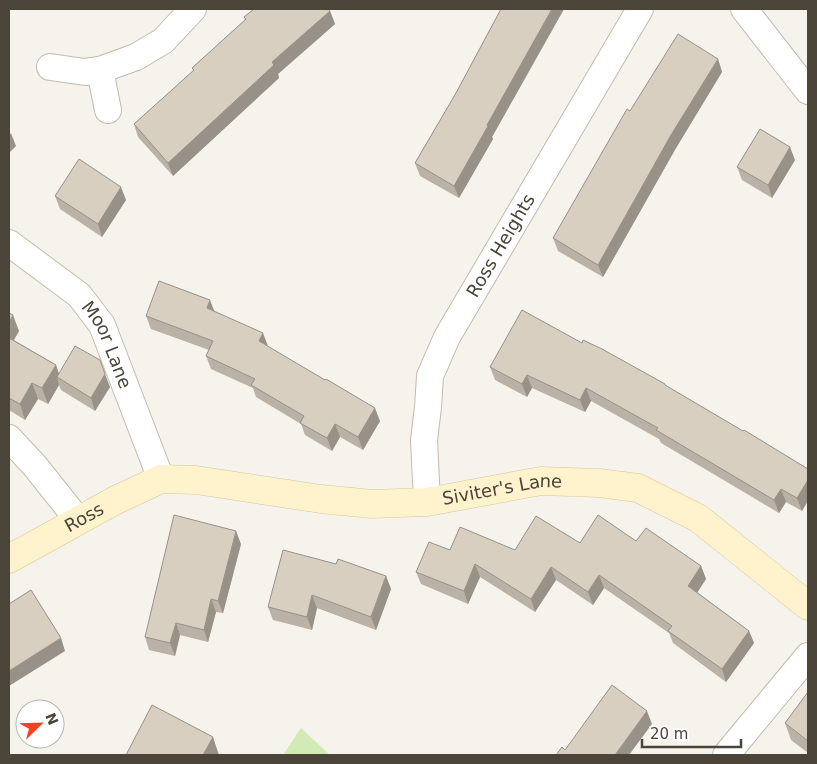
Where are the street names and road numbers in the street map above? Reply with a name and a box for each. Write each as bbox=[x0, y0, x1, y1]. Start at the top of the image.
street label: Ross Heights bbox=[462, 190, 539, 301]
street label: Moor Lane bbox=[78, 297, 136, 391]
street label: Siviter's Lane bbox=[441, 470, 563, 509]
street label: Ross bbox=[61, 498, 107, 536]

